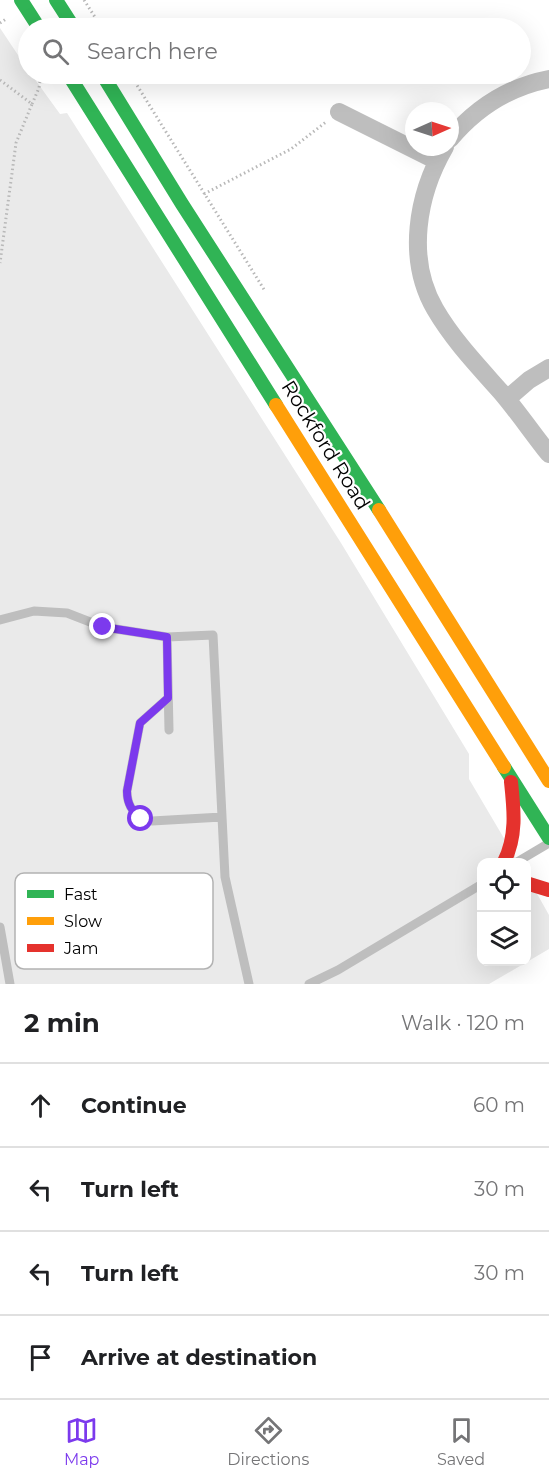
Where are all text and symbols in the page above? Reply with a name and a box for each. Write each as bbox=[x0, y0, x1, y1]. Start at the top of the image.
search box bbox=[18, 18, 531, 84]
icon: search bbox=[39, 35, 72, 68]
text: Search here bbox=[87, 38, 218, 65]
north arrow bbox=[405, 102, 459, 156]
street label: Rockford Road bbox=[277, 376, 375, 514]
route end bbox=[89, 613, 115, 639]
route start bbox=[127, 805, 153, 831]
map controls bbox=[477, 858, 531, 966]
button: locate bbox=[477, 858, 531, 912]
legend bbox=[15, 873, 213, 969]
text: Fast bbox=[64, 885, 98, 904]
text: Slow bbox=[64, 912, 102, 931]
button: layers bbox=[477, 912, 531, 966]
text: Jam bbox=[63, 939, 98, 958]
text: 2 min bbox=[24, 1007, 100, 1039]
text: Walk · 120 m bbox=[401, 1011, 525, 1035]
icon: ahead bbox=[24, 1089, 57, 1122]
text: Continue bbox=[81, 1092, 187, 1119]
text: 60 m bbox=[473, 1093, 525, 1117]
icon: left bbox=[24, 1173, 57, 1206]
text: Turn left bbox=[81, 1176, 179, 1203]
text: 30 m bbox=[474, 1177, 525, 1201]
icon: left bbox=[24, 1257, 57, 1290]
text: Turn left bbox=[81, 1260, 179, 1287]
text: 30 m bbox=[474, 1261, 525, 1285]
icon: arrive bbox=[24, 1341, 57, 1374]
text: Arrive at destination bbox=[81, 1344, 317, 1371]
tab: Map bbox=[64, 1414, 99, 1469]
tab: Directions bbox=[227, 1414, 309, 1469]
tab: Saved bbox=[437, 1414, 485, 1469]

